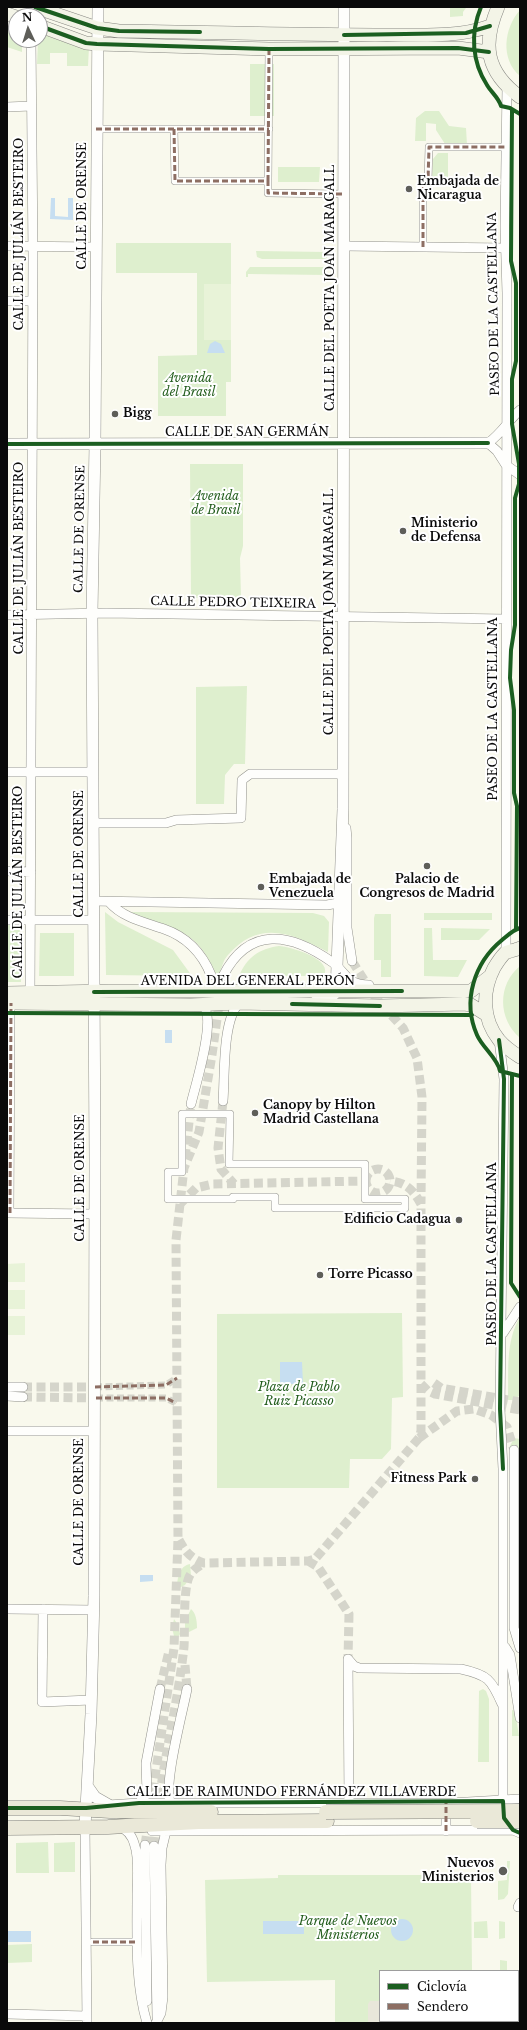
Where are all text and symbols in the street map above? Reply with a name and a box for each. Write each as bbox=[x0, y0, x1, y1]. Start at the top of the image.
north arrow bbox=[8, 8, 48, 48]
text: N bbox=[22, 10, 33, 24]
street label: CALLE DE JULIÁN BESTEIRO bbox=[13, 138, 27, 330]
street label: CALLE DE ORENSE bbox=[76, 142, 90, 270]
street label: CALLE DEL POETA JOAN MARAGALL bbox=[324, 165, 338, 411]
place label: Embajada de Nicaragua bbox=[417, 175, 499, 203]
marker: Embajada de Nicaragua bbox=[404, 184, 414, 194]
street label: PASEO DE LA CASTELLANA bbox=[485, 212, 503, 396]
park label: Avenida del Brasil bbox=[163, 372, 215, 400]
place label: Bigg bbox=[123, 407, 152, 421]
marker: Bigg bbox=[110, 409, 120, 419]
street label: CALLE DE SAN GERMÁN bbox=[165, 426, 329, 440]
street label: CALLE DE JULIÁN BESTEIRO bbox=[13, 462, 27, 654]
street label: CALLE DE ORENSE bbox=[72, 465, 88, 593]
street label: CALLE DEL POETA JOAN MARAGALL bbox=[323, 489, 337, 735]
park label: Avenida de Brasil bbox=[191, 490, 241, 518]
place label: Ministerio de Defensa bbox=[411, 517, 481, 545]
marker: Ministerio de Defensa bbox=[398, 526, 408, 536]
street label: CALLE PEDRO TEIXEIRA bbox=[150, 594, 316, 612]
street label: PASEO DE LA CASTELLANA bbox=[487, 617, 501, 801]
street label: CALLE DE JULIÁN BESTEIRO bbox=[12, 786, 26, 978]
street label: CALLE DE ORENSE bbox=[73, 790, 87, 918]
marker: Palacio de Congresos de Madrid bbox=[422, 861, 432, 871]
place label: Embajada de Venezuela bbox=[269, 873, 351, 901]
place label: Palacio de Congresos de Madrid bbox=[359, 873, 495, 901]
marker: Embajada de Venezuela bbox=[256, 882, 266, 892]
street label: AVENIDA DEL GENERAL PERÓN bbox=[141, 975, 355, 989]
place label: Canopy by Hilton Madrid Castellana bbox=[263, 1099, 379, 1127]
marker: Canopy by Hilton Madrid Castellana bbox=[250, 1108, 260, 1118]
street label: CALLE DE ORENSE bbox=[74, 1114, 88, 1242]
street label: PASEO DE LA CASTELLANA bbox=[486, 1162, 500, 1346]
place label: Edificio Cadagua bbox=[344, 1213, 451, 1227]
marker: Edificio Cadagua bbox=[454, 1215, 464, 1225]
place label: Torre Picasso bbox=[328, 1268, 413, 1282]
marker: Torre Picasso bbox=[315, 1270, 325, 1280]
park label: Plaza de Pablo Ruiz Picasso bbox=[258, 1381, 340, 1409]
street label: CALLE DE ORENSE bbox=[73, 1438, 87, 1566]
place label: Fitness Park bbox=[390, 1472, 467, 1486]
marker: Fitness Park bbox=[470, 1474, 480, 1484]
street label: CALLE DE RAIMUNDO FERNÁNDEZ VILLAVERDE bbox=[126, 1786, 456, 1800]
place label: Nuevos Ministerios bbox=[422, 1857, 494, 1885]
marker: Nuevos Ministerios bbox=[497, 1865, 509, 1877]
park label: Parque de Nuevos Ministerios bbox=[299, 1915, 397, 1943]
legend bbox=[379, 1970, 519, 2022]
text: Ciclovía bbox=[417, 1979, 467, 1994]
text: Sendero bbox=[417, 1999, 468, 2014]

